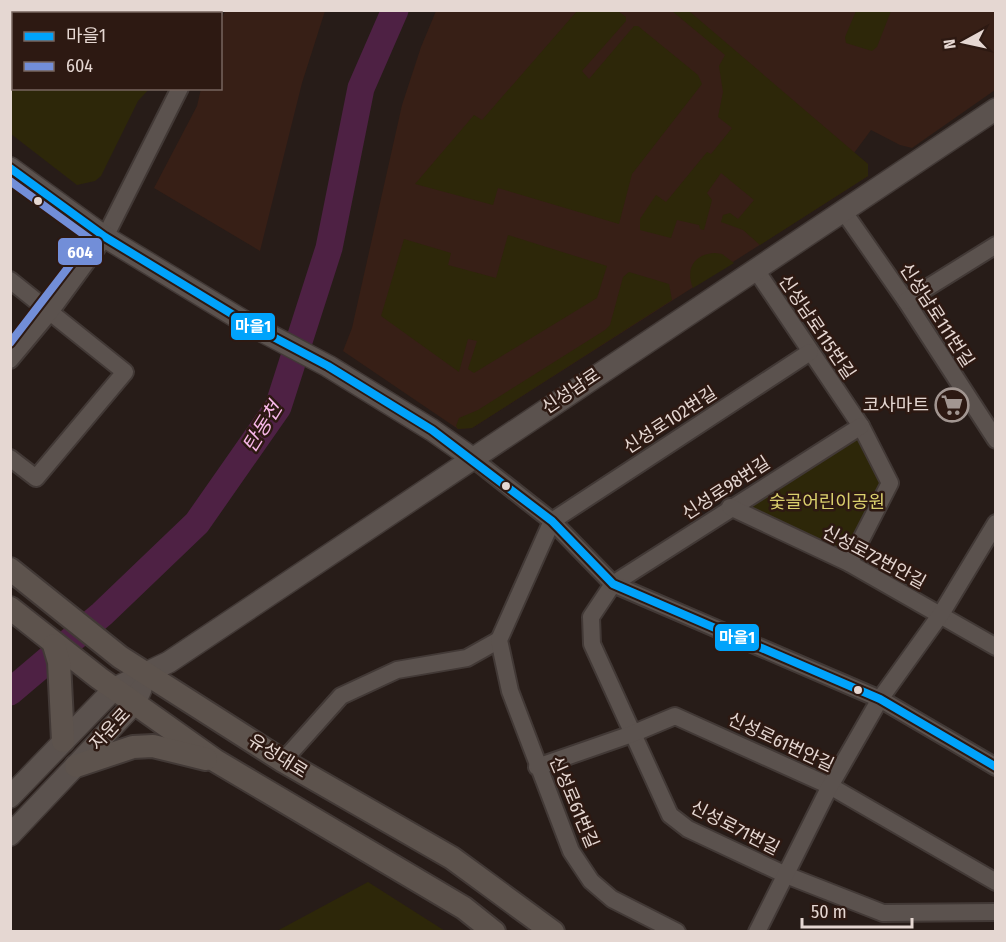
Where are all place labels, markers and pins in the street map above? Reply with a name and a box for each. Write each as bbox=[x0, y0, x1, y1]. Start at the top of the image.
unlabelled marker bbox=[32, 195, 44, 207]
supermarket icon: 코사마트 bbox=[934, 387, 970, 423]
place label: 코사마트 bbox=[863, 394, 929, 416]
unlabelled marker bbox=[500, 480, 512, 492]
unlabelled marker bbox=[852, 684, 864, 696]

